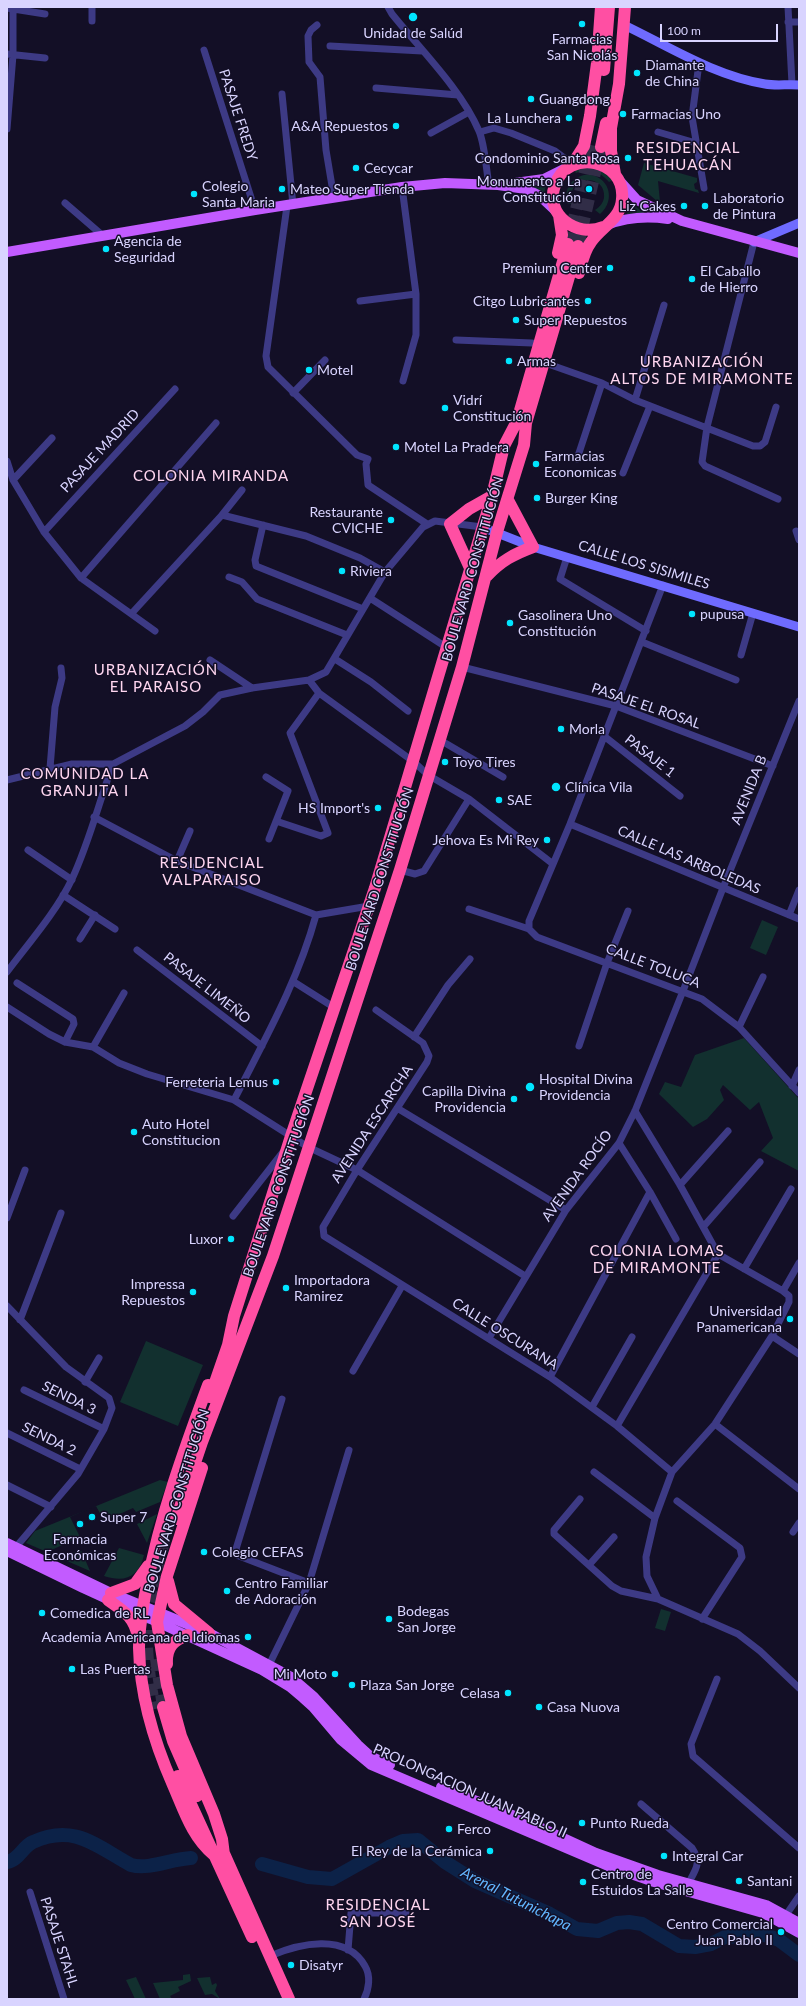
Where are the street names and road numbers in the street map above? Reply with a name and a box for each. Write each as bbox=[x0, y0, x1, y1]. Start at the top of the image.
street label: PASAJE FREDY bbox=[215, 67, 261, 163]
street label: PASAJE MADRID bbox=[57, 406, 143, 496]
street label: BOULEVARD CONSTITUCIÓN bbox=[439, 475, 507, 663]
street label: CALLE LOS SISIMILES bbox=[576, 537, 712, 593]
street label: PASAJE EL ROSAL bbox=[589, 679, 703, 733]
street label: PASAJE 1 bbox=[621, 731, 679, 781]
street label: AVENIDA B bbox=[727, 753, 771, 827]
street label: BOULEVARD CONSTITUCIÓN bbox=[342, 785, 418, 973]
street label: CALLE LAS ARBOLEDAS bbox=[615, 822, 763, 898]
street label: CALLE TOLUCA bbox=[603, 940, 703, 992]
street label: PASAJE LIMEÑO bbox=[160, 949, 254, 1027]
street label: AVENIDA ESCARCHA bbox=[328, 1062, 416, 1186]
street label: BOULEVARD CONSTITUCIÓN bbox=[240, 1093, 318, 1279]
street label: AVENIDA ROCÍO bbox=[538, 1127, 616, 1225]
street label: CALLE OSCURANA bbox=[449, 1295, 561, 1373]
street label: SENDA 3 bbox=[39, 1378, 99, 1418]
street label: BOULEVARD CONSTITUCIÓN bbox=[141, 1407, 213, 1595]
street label: SENDA 2 bbox=[19, 1419, 79, 1459]
street label: PROLONGACION JUAN PABLO II bbox=[371, 1741, 569, 1841]
street label: PASAJE STAHL bbox=[37, 1895, 81, 1989]

